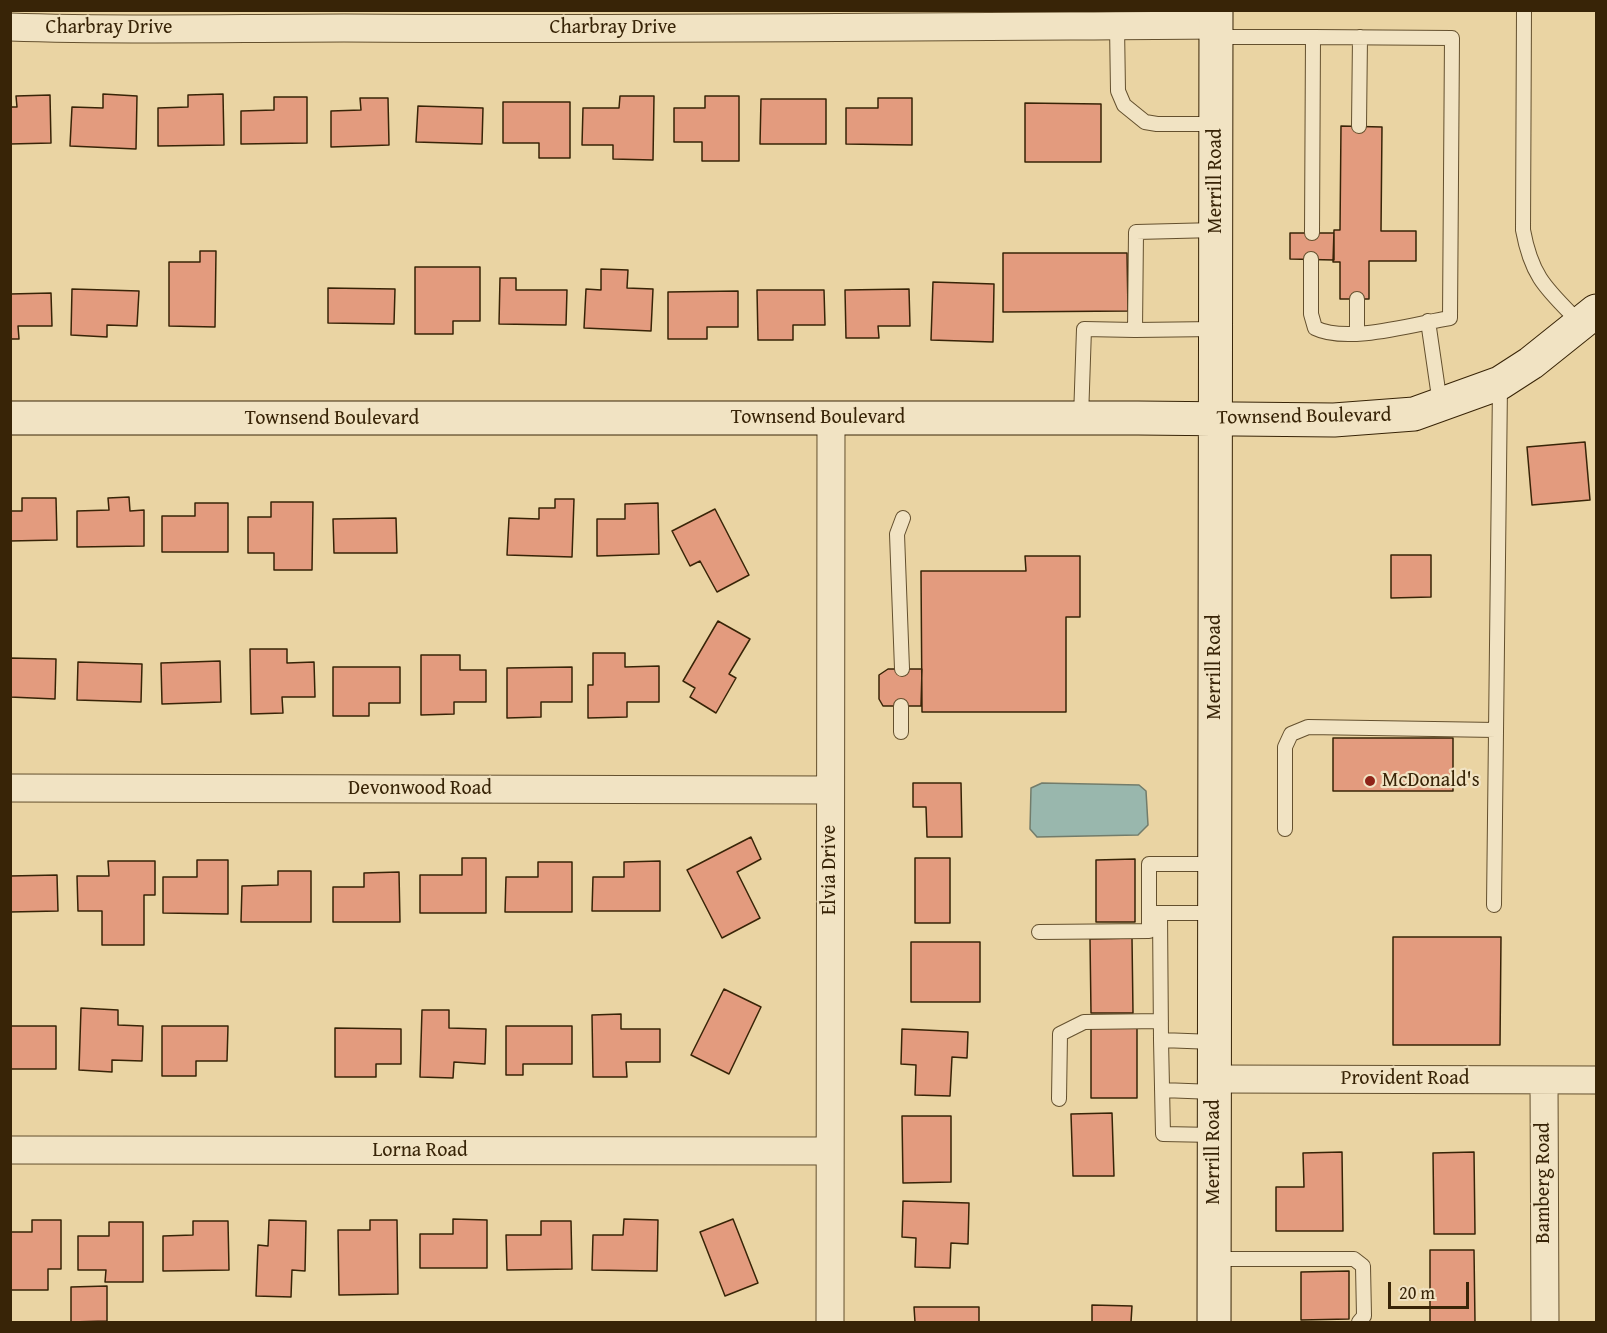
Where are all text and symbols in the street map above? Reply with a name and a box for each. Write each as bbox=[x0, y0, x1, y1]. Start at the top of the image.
street label: Charbray Drive bbox=[46, 16, 172, 40]
street label: Charbray Drive bbox=[550, 16, 676, 40]
street label: Merrill Road bbox=[1204, 128, 1228, 234]
street label: Townsend Boulevard bbox=[1217, 403, 1391, 431]
street label: Townsend Boulevard bbox=[731, 406, 905, 430]
street label: Townsend Boulevard bbox=[245, 407, 419, 431]
street label: Merrill Road bbox=[1203, 614, 1227, 720]
place label: McDonald's bbox=[1382, 769, 1480, 793]
marker: McDonald's bbox=[1363, 774, 1377, 788]
street label: Devonwood Road bbox=[348, 777, 492, 801]
street label: Elvia Drive bbox=[818, 825, 842, 915]
street label: Provident Road bbox=[1341, 1067, 1469, 1091]
street label: Merrill Road bbox=[1202, 1099, 1226, 1205]
street label: Bamberg Road bbox=[1532, 1122, 1556, 1244]
street label: Lorna Road bbox=[372, 1139, 468, 1163]
scale bar bbox=[1391, 1270, 1472, 1308]
text: 20 m bbox=[1399, 1279, 1435, 1306]

